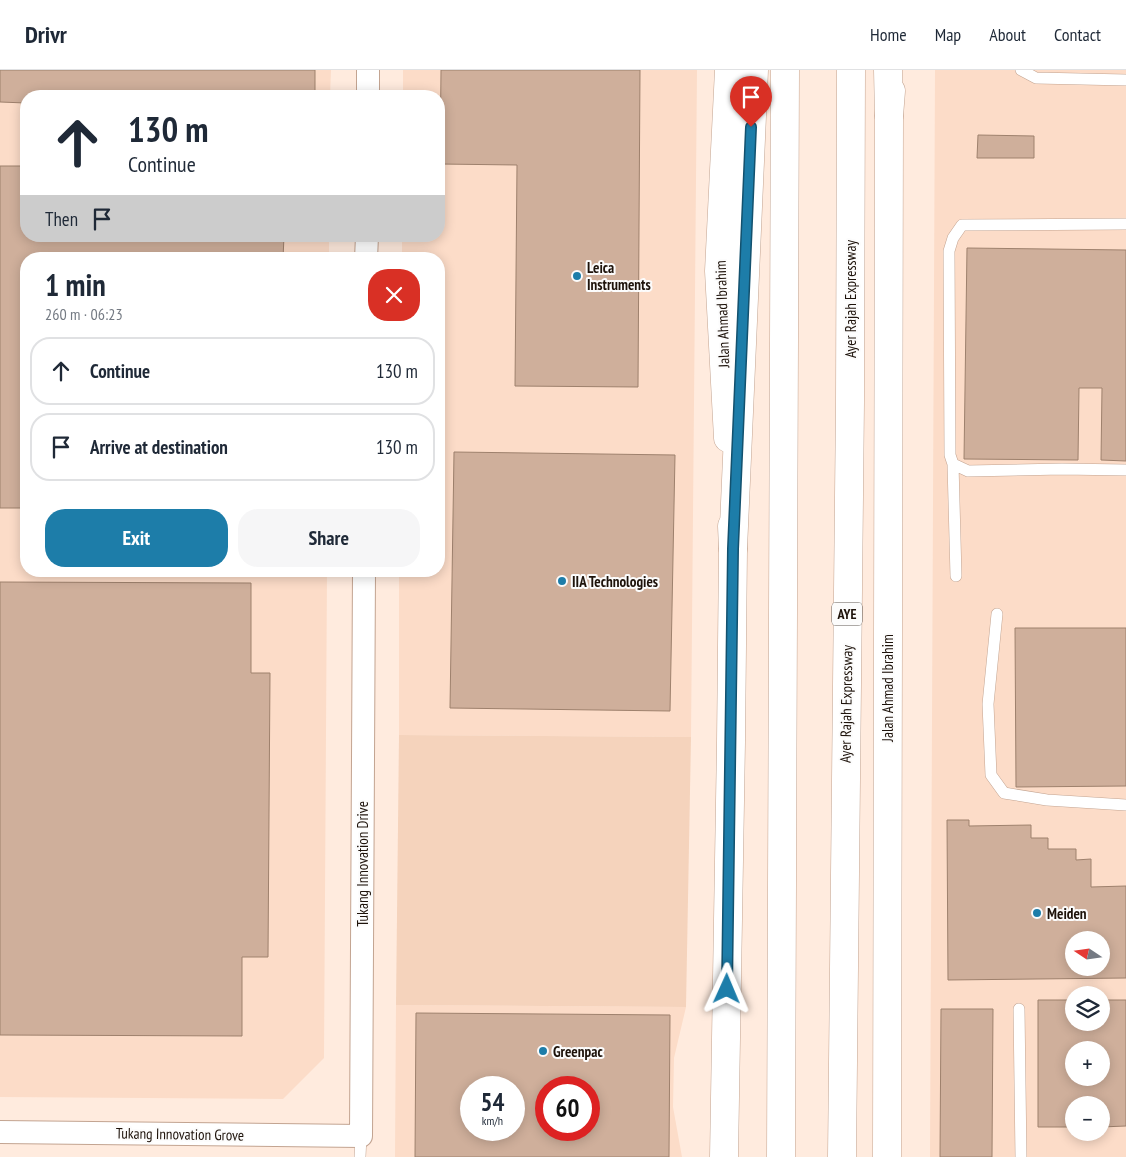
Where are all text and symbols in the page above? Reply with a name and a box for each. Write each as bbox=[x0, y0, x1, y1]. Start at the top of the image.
text: Drivr bbox=[25, 19, 67, 50]
text: Home bbox=[870, 23, 907, 46]
text: Map bbox=[935, 23, 961, 46]
text: About bbox=[989, 23, 1026, 46]
text: Contact bbox=[1054, 23, 1101, 46]
pin bbox=[730, 76, 772, 127]
icon: arrive bbox=[737, 83, 765, 111]
text: 130 m bbox=[128, 106, 209, 152]
icon: ahead bbox=[45, 110, 110, 175]
text: Continue bbox=[128, 150, 196, 178]
icon: arrive bbox=[88, 205, 116, 233]
text: Then bbox=[45, 207, 78, 231]
street label: Ayer Rajah Expressway bbox=[841, 240, 860, 358]
place label: Leica Instruments bbox=[587, 258, 651, 294]
street label: Jalan Ahmad Ibrahim bbox=[711, 260, 733, 369]
text: 1 min bbox=[45, 265, 106, 304]
button: close bbox=[368, 269, 420, 321]
marker: Leica Instruments bbox=[571, 270, 583, 282]
text: 260 m · 06:23 bbox=[45, 304, 123, 324]
icon: ahead bbox=[47, 357, 75, 385]
text: Continue bbox=[90, 359, 150, 383]
text: 130 m bbox=[376, 359, 418, 383]
icon: arrive bbox=[47, 433, 75, 461]
text: Arrive at destination bbox=[90, 435, 228, 459]
text: 130 m bbox=[376, 435, 418, 459]
button: Exit bbox=[45, 509, 228, 567]
button: Share bbox=[238, 509, 420, 567]
place label: IIA Technologies bbox=[572, 572, 658, 591]
marker: IIA Technologies bbox=[556, 575, 568, 587]
road number: AYE bbox=[832, 602, 862, 626]
street label: Jalan Ahmad Ibrahim bbox=[878, 634, 897, 743]
street label: Ayer Rajah Expressway bbox=[835, 644, 857, 763]
street label: Tukang Innovation Drive bbox=[353, 801, 372, 927]
place label: Meiden bbox=[1047, 904, 1087, 923]
marker: Meiden bbox=[1031, 907, 1043, 919]
north arrow bbox=[1065, 931, 1110, 976]
map controls bbox=[1065, 931, 1110, 1141]
position arrow bbox=[700, 962, 752, 1014]
button: layers bbox=[1065, 986, 1110, 1031]
button: + bbox=[1065, 1041, 1110, 1086]
place label: Greenpac bbox=[553, 1042, 603, 1061]
marker: Greenpac bbox=[537, 1045, 549, 1057]
speed limit sign: 60 bbox=[535, 1076, 600, 1141]
text: 54 bbox=[481, 1086, 504, 1118]
button: − bbox=[1065, 1096, 1110, 1141]
text: km/h bbox=[482, 1113, 503, 1128]
street label: Tukang Innovation Grove bbox=[116, 1123, 244, 1145]

